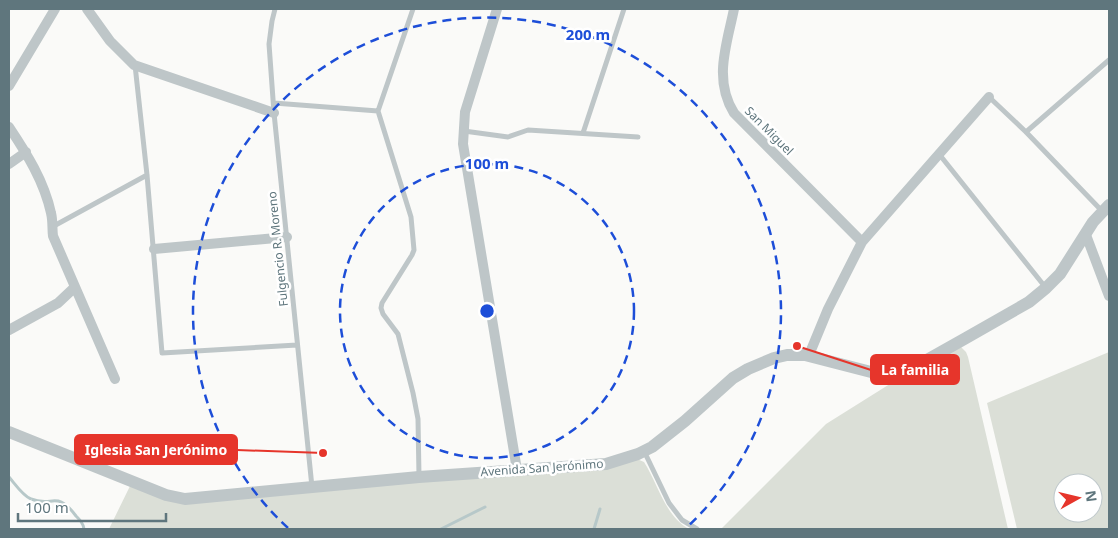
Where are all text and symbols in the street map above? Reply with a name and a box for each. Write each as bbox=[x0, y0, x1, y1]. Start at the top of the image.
text: 200 m bbox=[566, 24, 610, 44]
street label: San Miguel bbox=[741, 103, 797, 159]
text: 100 m bbox=[465, 153, 509, 173]
street label: Fulgencio R. Moreno bbox=[263, 191, 292, 307]
centre of rings bbox=[478, 302, 496, 320]
callout: La familia bbox=[871, 355, 959, 384]
text: La familia bbox=[881, 360, 949, 379]
callout: Iglesia San Jerónimo bbox=[75, 435, 237, 464]
text: Iglesia San Jerónimo bbox=[85, 440, 227, 459]
street label: Avenida San Jerónimo bbox=[480, 455, 604, 480]
north arrow bbox=[1053, 473, 1103, 523]
text: N bbox=[1081, 489, 1102, 503]
scale bar bbox=[18, 490, 165, 522]
text: 100 m bbox=[25, 497, 69, 517]

